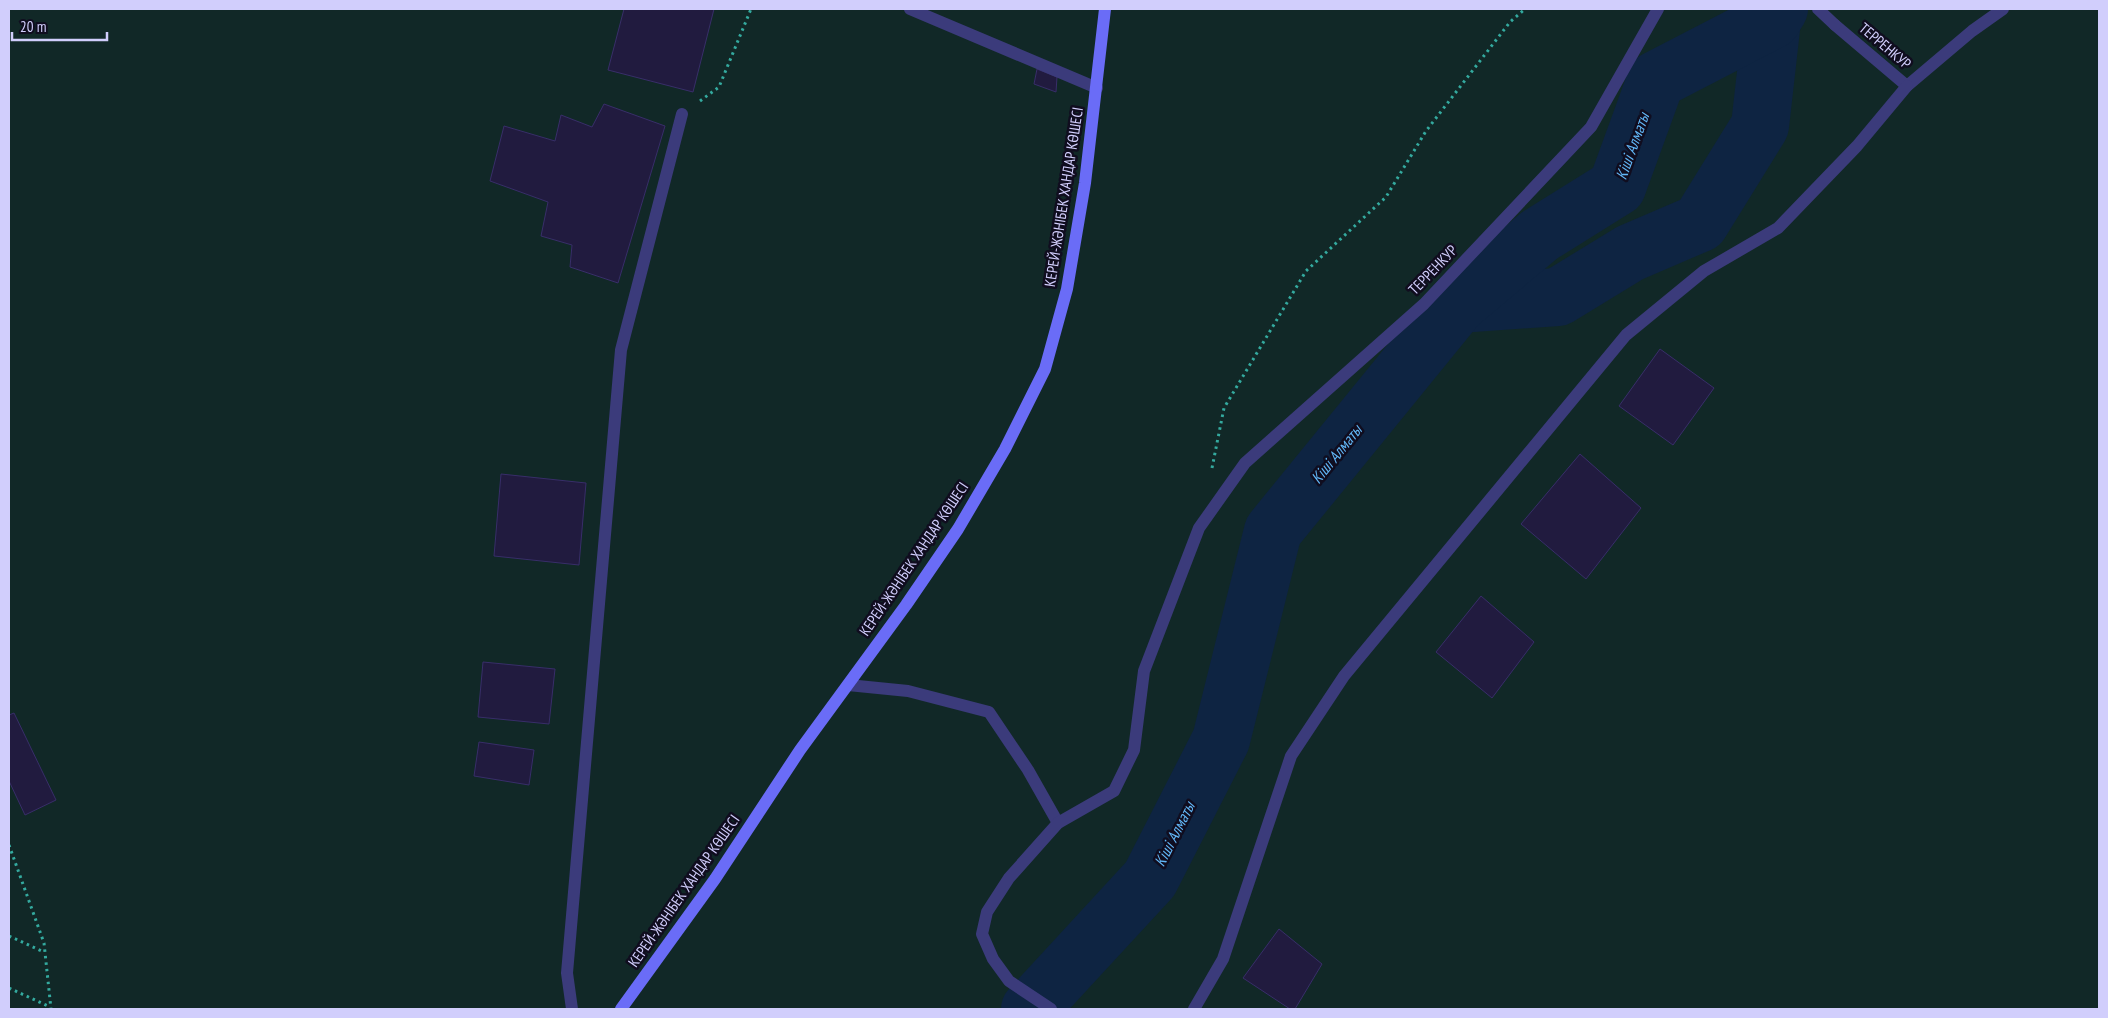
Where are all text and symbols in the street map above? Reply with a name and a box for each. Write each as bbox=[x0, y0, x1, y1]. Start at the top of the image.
scale bar bbox=[12, 10, 108, 42]
text: 20 m bbox=[20, 17, 46, 36]
street label: ТЕРРЕНКУР bbox=[1856, 18, 1915, 73]
street label: КЕРЕЙ-ЖӘНІБЕК ХАНДАР КӨШЕСІ bbox=[1040, 106, 1087, 288]
water label: Кіші Алматы bbox=[1611, 109, 1654, 182]
street label: ТЕРРЕНКУР bbox=[1404, 241, 1461, 299]
water label: Кіші Алматы bbox=[1306, 420, 1367, 487]
street label: КЕРЕЙ-ЖӘНІБЕК ХАНДАР КӨШЕСІ bbox=[855, 478, 972, 639]
water label: Кіші Алматы bbox=[1149, 797, 1199, 870]
street label: КЕРЕЙ-ЖӘНІБЕК ХАНДАР КӨШЕСІ bbox=[624, 811, 743, 971]

